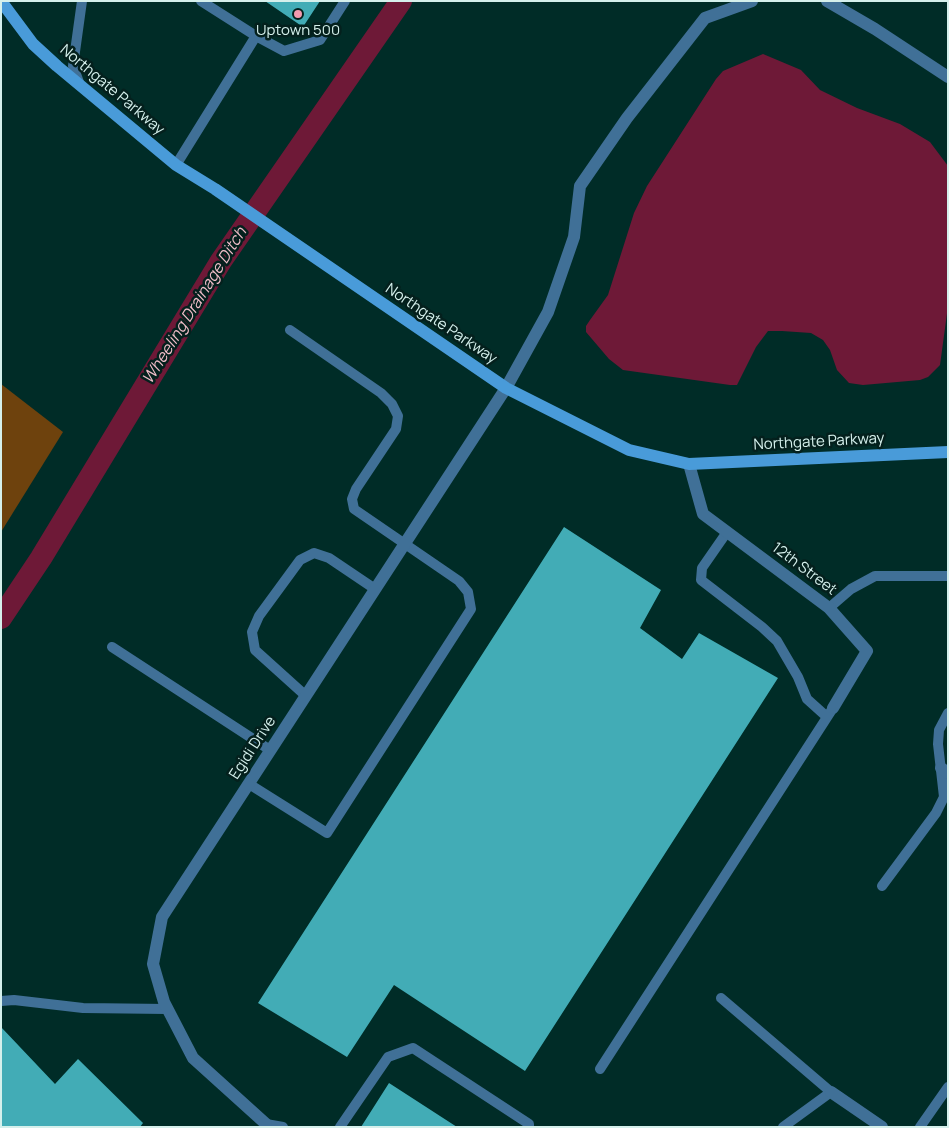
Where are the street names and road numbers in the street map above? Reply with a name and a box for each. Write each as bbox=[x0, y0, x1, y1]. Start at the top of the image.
street label: Northgate Parkway bbox=[56, 41, 168, 139]
street label: Northgate Parkway bbox=[382, 280, 500, 368]
street label: Northgate Parkway bbox=[753, 430, 885, 454]
street label: 12th Street bbox=[768, 539, 840, 599]
street label: Egidi Drive bbox=[226, 713, 280, 783]

